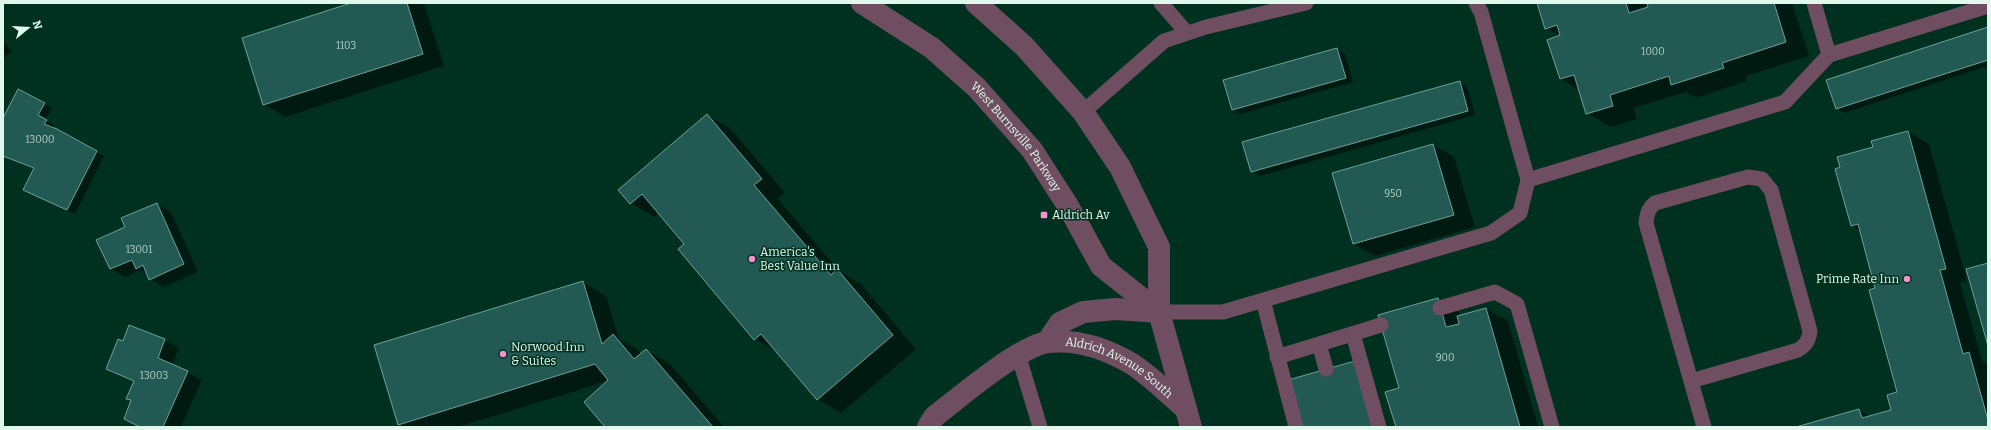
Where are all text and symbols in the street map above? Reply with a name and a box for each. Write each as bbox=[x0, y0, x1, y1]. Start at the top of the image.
north arrow bbox=[8, 8, 48, 48]
text: N bbox=[30, 19, 45, 32]
house number: 1103 bbox=[336, 40, 356, 52]
house number: 1000 bbox=[1641, 46, 1665, 58]
street label: West Burnsville Parkway bbox=[968, 79, 1064, 195]
house number: 13000 bbox=[26, 134, 55, 146]
house number: 950 bbox=[1384, 188, 1402, 200]
place label: Aldrich Av bbox=[1052, 208, 1110, 222]
marker: Aldrich Av bbox=[1039, 210, 1049, 220]
house number: 13001 bbox=[126, 244, 152, 256]
place label: America's Best Value Inn bbox=[760, 245, 840, 273]
marker: America's Best Value Inn bbox=[747, 254, 757, 264]
place label: Prime Rate Inn bbox=[1816, 272, 1899, 286]
marker: Prime Rate Inn bbox=[1902, 274, 1912, 284]
street label: Aldrich Avenue South bbox=[1065, 335, 1176, 401]
place label: Norwood Inn & Suites bbox=[511, 340, 585, 368]
marker: Norwood Inn & Suites bbox=[498, 349, 508, 359]
house number: 900 bbox=[1436, 352, 1454, 364]
house number: 13003 bbox=[140, 370, 168, 382]

